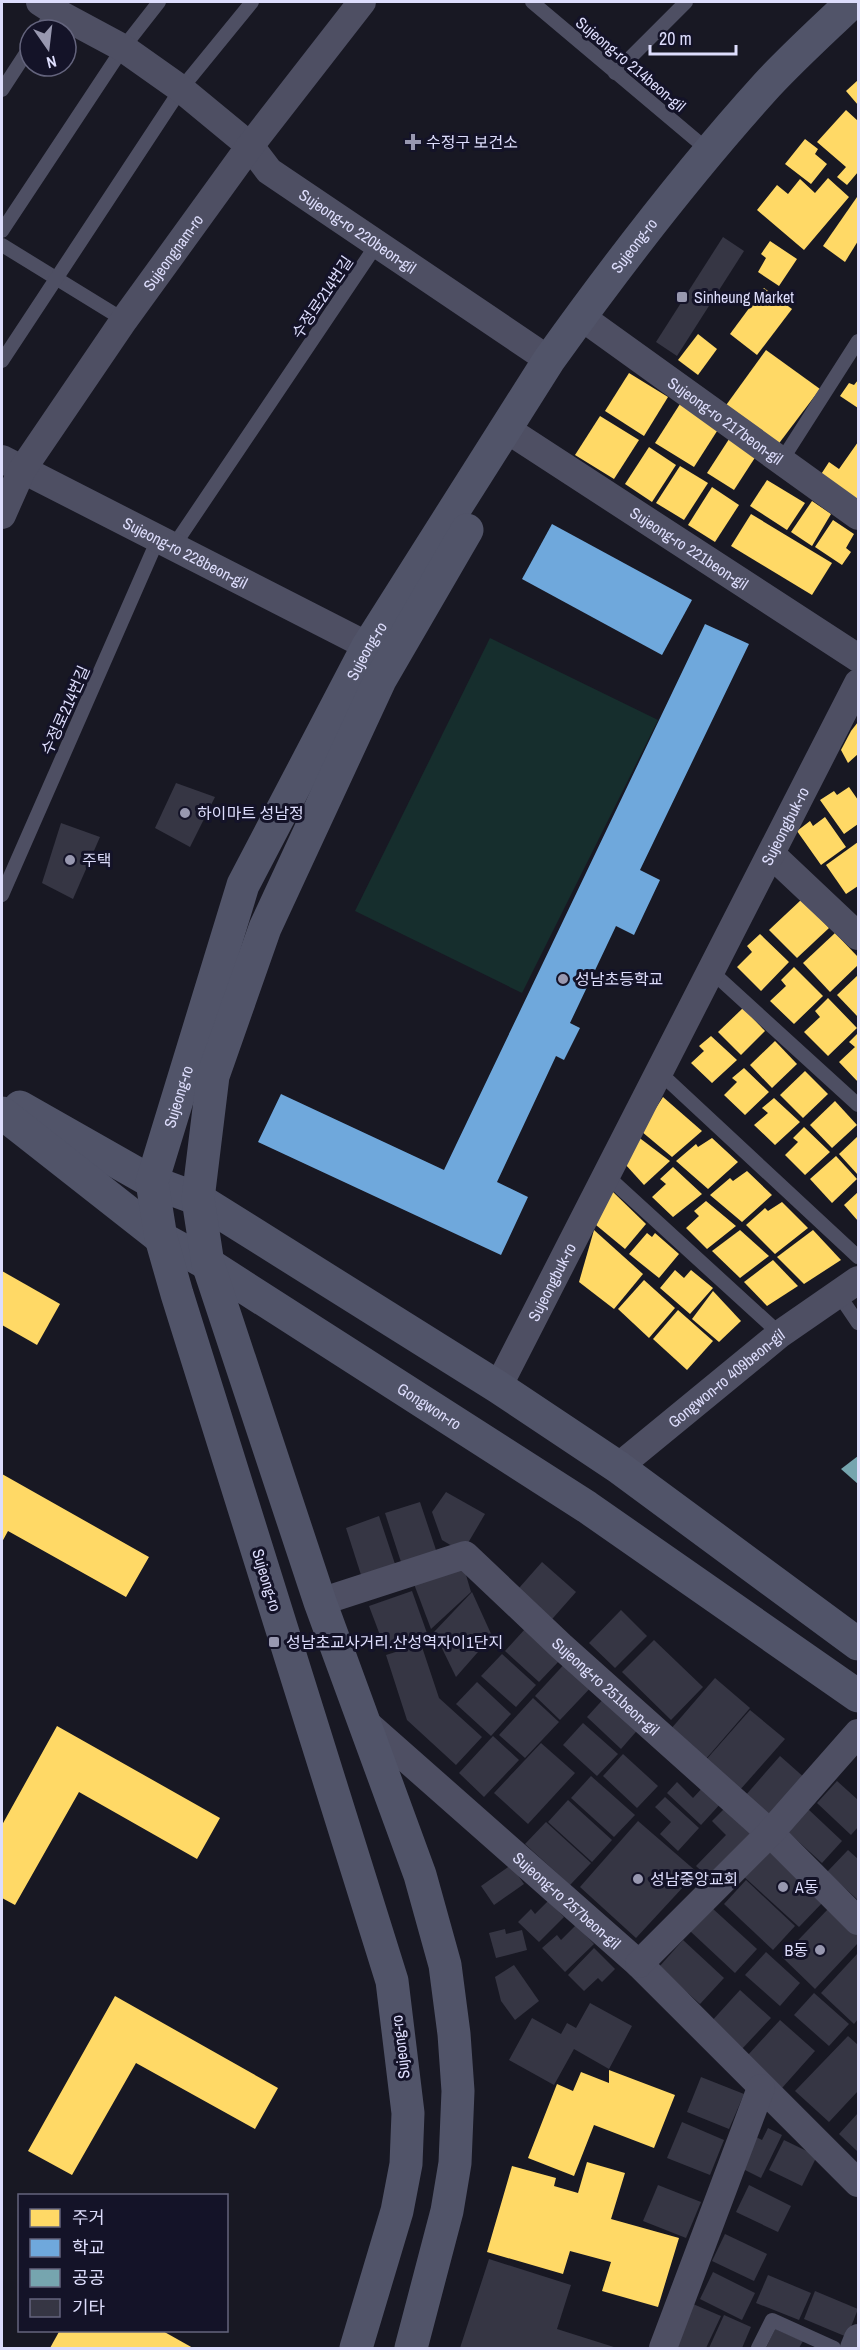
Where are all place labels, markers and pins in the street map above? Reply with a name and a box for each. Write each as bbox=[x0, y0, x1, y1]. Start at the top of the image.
place label: 수정구 보건소 bbox=[426, 131, 518, 153]
marker: 수정구 보건소 bbox=[404, 133, 422, 151]
place label: Sinheung Market bbox=[694, 286, 794, 308]
marker: Sinheung Market bbox=[675, 290, 689, 304]
place label: 하이마트 성남정 bbox=[197, 802, 304, 824]
marker: 하이마트 성남정 bbox=[178, 806, 192, 820]
place label: 주택 bbox=[82, 849, 111, 871]
marker: 주택 bbox=[63, 853, 77, 867]
place label: 성남초등학교 bbox=[575, 968, 663, 990]
marker: 성남초등학교 bbox=[556, 972, 570, 986]
place label: 성남초교사거리.산성역자이1단지 bbox=[286, 1631, 503, 1653]
marker: 성남초교사거리.산성역자이1단지 bbox=[267, 1635, 281, 1649]
place label: 성남중앙교회 bbox=[650, 1868, 738, 1890]
marker: 성남중앙교회 bbox=[631, 1872, 645, 1886]
place label: A동 bbox=[794, 1876, 819, 1898]
marker: A동 bbox=[776, 1880, 790, 1894]
place label: B동 bbox=[785, 1939, 808, 1961]
marker: B동 bbox=[813, 1943, 827, 1957]

